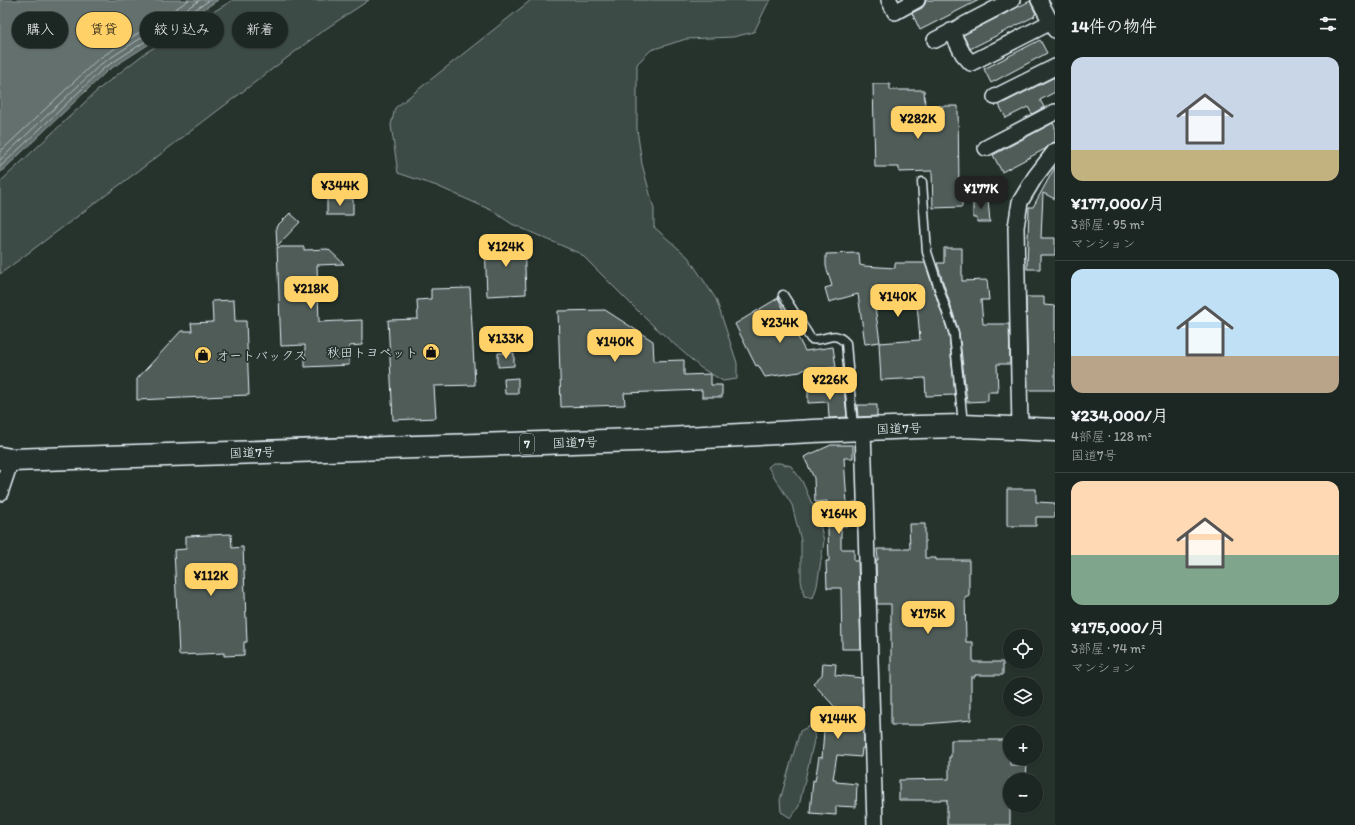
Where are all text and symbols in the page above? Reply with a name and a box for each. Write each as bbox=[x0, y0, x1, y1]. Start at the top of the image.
chip: 購入 bbox=[12, 12, 68, 48]
chip: 賃貸 bbox=[76, 12, 132, 48]
chip: 絞り込み bbox=[140, 12, 224, 48]
chip: 新着 bbox=[232, 12, 288, 48]
icon: filters bbox=[1317, 13, 1339, 35]
text: 14件の物件 bbox=[1071, 16, 1157, 36]
icon: home bbox=[1169, 83, 1241, 155]
pin: ¥282K bbox=[890, 106, 946, 140]
text: ¥282K bbox=[900, 111, 936, 126]
pin: ¥344K bbox=[312, 173, 368, 207]
pin: ¥177K bbox=[953, 176, 1009, 210]
text: ¥344K bbox=[321, 178, 359, 193]
text: ¥177K bbox=[964, 181, 998, 196]
text: ¥177,000/月 bbox=[1071, 193, 1165, 213]
text: 3部屋 · 95 m² bbox=[1071, 217, 1145, 232]
pin: ¥124K bbox=[478, 234, 534, 268]
text: マンション bbox=[1071, 236, 1135, 251]
text: ¥124K bbox=[488, 239, 524, 254]
pin: ¥218K bbox=[283, 276, 339, 310]
text: ¥218K bbox=[293, 281, 329, 296]
pin: ¥140K bbox=[870, 284, 926, 318]
text: ¥140K bbox=[879, 289, 917, 304]
icon: home bbox=[1169, 295, 1241, 367]
pin: ¥234K bbox=[752, 310, 808, 344]
text: ¥234K bbox=[761, 315, 799, 330]
pin: ¥133K bbox=[478, 326, 534, 360]
pin: ¥140K bbox=[587, 329, 643, 363]
text: ¥133K bbox=[488, 331, 524, 346]
text: ¥140K bbox=[596, 334, 634, 349]
shop icon: 秋田トヨペット bbox=[421, 342, 441, 362]
shop icon: オートバックス bbox=[193, 345, 213, 365]
place label: 秋田トヨペット bbox=[327, 345, 418, 360]
place label: オートバックス bbox=[216, 348, 307, 363]
pin: ¥226K bbox=[802, 367, 858, 401]
text: ¥226K bbox=[812, 372, 848, 387]
text: ¥234,000/月 bbox=[1071, 405, 1169, 425]
street label: 国道7号 bbox=[876, 420, 922, 437]
text: 4部屋 · 128 m² bbox=[1071, 429, 1152, 444]
road number: 7 bbox=[520, 434, 534, 454]
street label: 国道7号 bbox=[552, 434, 598, 451]
street label: 国道7号 bbox=[229, 444, 275, 461]
text: 国道7号 bbox=[1071, 448, 1116, 463]
pin: ¥164K bbox=[811, 501, 867, 535]
text: ¥164K bbox=[821, 506, 857, 521]
icon: home bbox=[1169, 507, 1241, 579]
pin: ¥112K bbox=[183, 563, 239, 597]
text: ¥112K bbox=[194, 568, 228, 583]
pin: ¥175K bbox=[900, 601, 956, 635]
text: ¥175K bbox=[911, 606, 945, 621]
text: ¥175,000/月 bbox=[1071, 617, 1165, 637]
map controls bbox=[1003, 629, 1043, 813]
button: locate bbox=[1003, 629, 1043, 669]
text: 3部屋 · 74 m² bbox=[1071, 641, 1145, 656]
text: マンション bbox=[1071, 660, 1135, 675]
button: layers bbox=[1003, 677, 1043, 717]
pin: ¥144K bbox=[810, 706, 866, 740]
text: ¥144K bbox=[819, 711, 857, 726]
button: + bbox=[1003, 725, 1043, 765]
button: − bbox=[1003, 773, 1043, 813]

